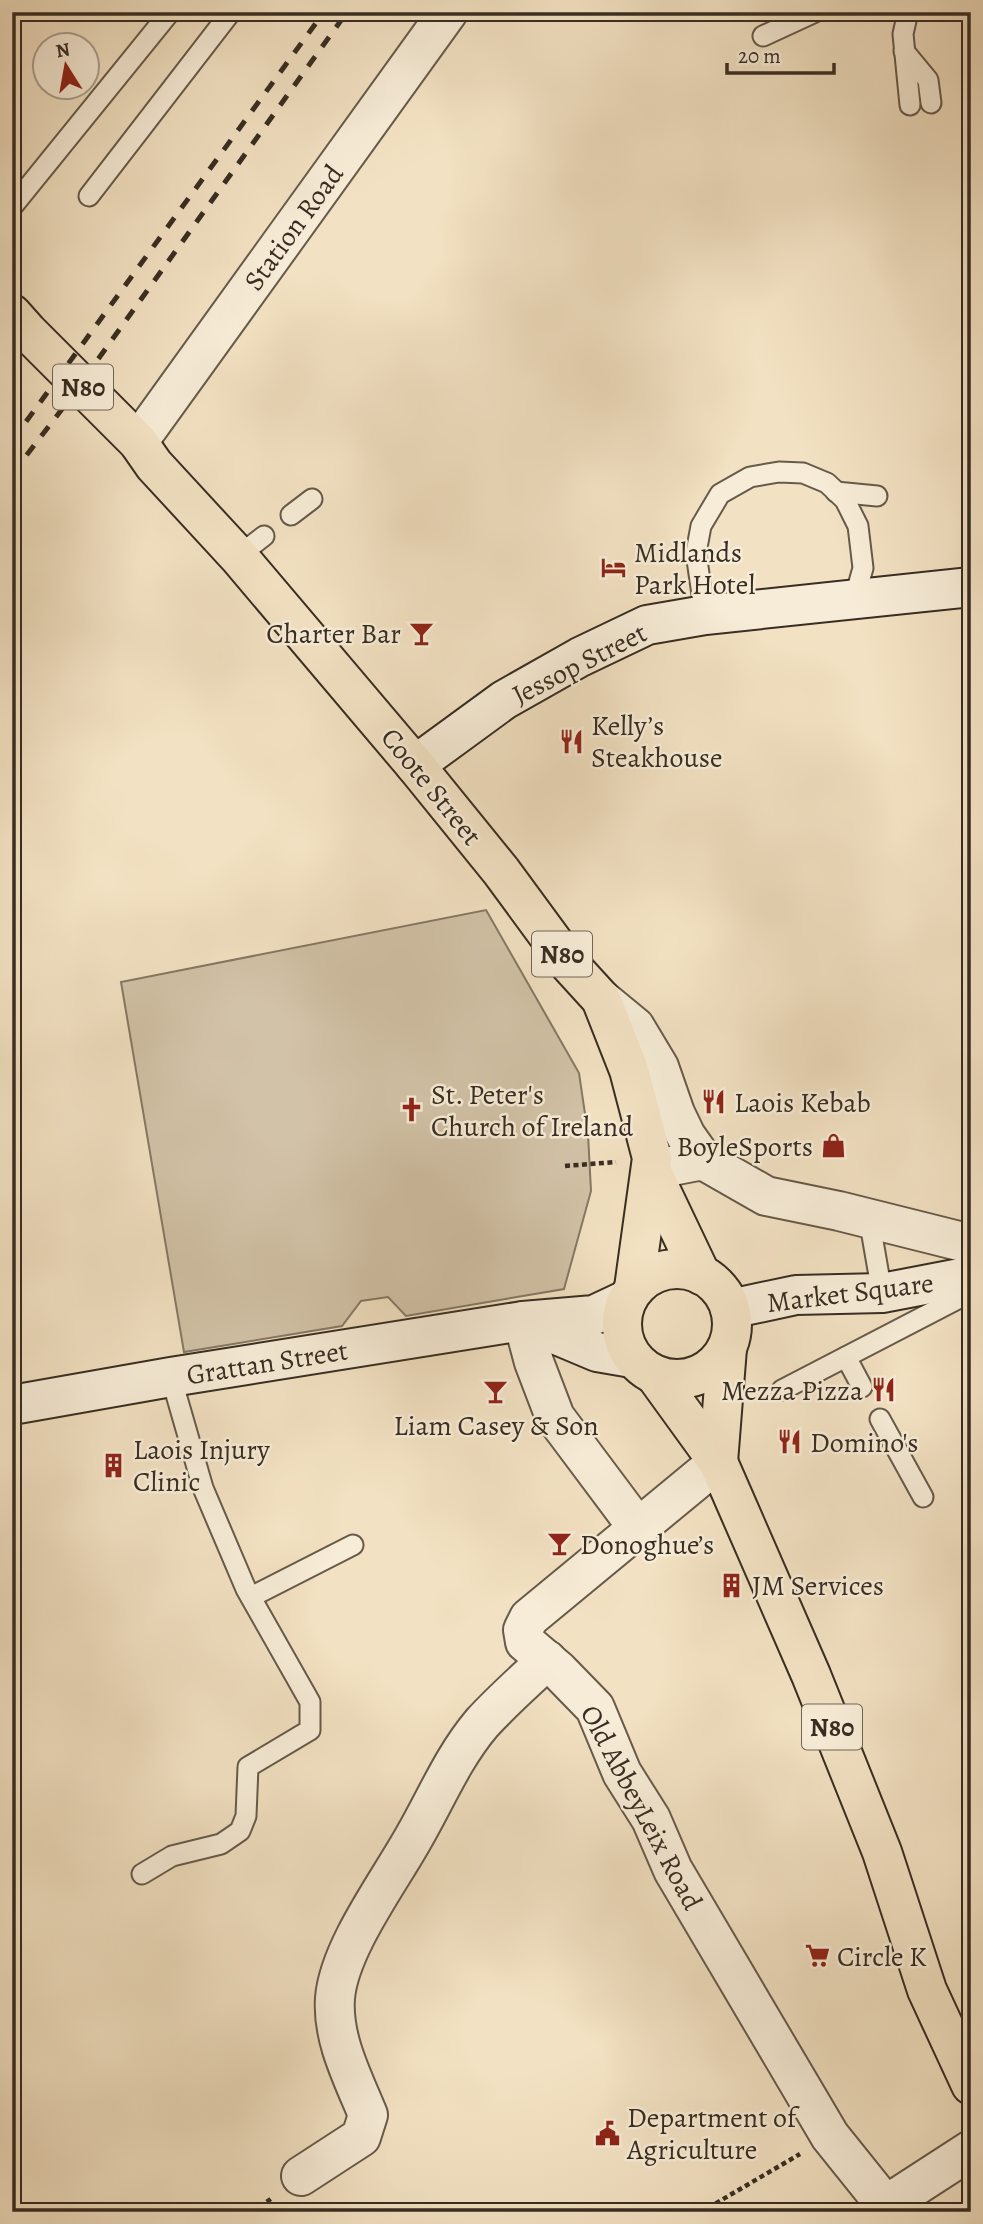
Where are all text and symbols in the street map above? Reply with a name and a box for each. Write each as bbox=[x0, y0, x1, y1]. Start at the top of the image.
north arrow bbox=[32, 32, 102, 102]
scale bar bbox=[727, 32, 834, 76]
text: N bbox=[54, 36, 72, 64]
text: 20 m bbox=[738, 42, 781, 70]
street label: Station Road bbox=[235, 156, 353, 298]
road number: N80 bbox=[53, 364, 113, 410]
place label: Midlands Park Hotel bbox=[634, 534, 755, 604]
hotel icon: Midlands Park Hotel bbox=[600, 554, 628, 582]
street label: Jessop Street bbox=[506, 614, 653, 714]
place label: Charter Bar bbox=[266, 615, 401, 653]
bar icon: Charter Bar bbox=[407, 619, 435, 647]
place label: Kelly’s Steakhouse bbox=[591, 707, 722, 777]
street label: Coote Street bbox=[372, 720, 490, 853]
restaurant icon: Kelly’s Steakhouse bbox=[557, 727, 585, 755]
road number: N80 bbox=[532, 931, 592, 976]
place label: St. Peter's Church of Ireland bbox=[431, 1076, 634, 1146]
place label: Laois Kebab bbox=[734, 1084, 871, 1122]
restaurant icon: Laois Kebab bbox=[700, 1088, 728, 1116]
church icon: St. Peter's Church of Ireland bbox=[397, 1096, 425, 1124]
place label: BoyleSports bbox=[676, 1128, 813, 1166]
shop icon: BoyleSports bbox=[819, 1132, 847, 1160]
street label: Market Square bbox=[765, 1264, 936, 1322]
street label: Grattan Street bbox=[184, 1331, 351, 1394]
place label: Mezza Pizza bbox=[721, 1372, 863, 1410]
restaurant icon: Mezza Pizza bbox=[869, 1376, 897, 1404]
bar icon: Liam Casey & Son bbox=[482, 1377, 510, 1405]
place label: Liam Casey & Son bbox=[393, 1407, 599, 1445]
place label: Domino's bbox=[810, 1424, 919, 1462]
restaurant icon: Domino's bbox=[776, 1428, 804, 1456]
place label: Laois Injury Clinic bbox=[133, 1431, 270, 1501]
building icon: Laois Injury Clinic bbox=[99, 1451, 127, 1479]
place label: Donoghue’s bbox=[580, 1526, 714, 1564]
bar icon: Donoghue’s bbox=[546, 1530, 574, 1558]
place label: JM Services bbox=[752, 1567, 884, 1605]
building icon: JM Services bbox=[718, 1571, 746, 1599]
street label: Old AbbeyLeix Road bbox=[571, 1698, 712, 1917]
road number: N80 bbox=[802, 1704, 862, 1750]
place label: Circle K bbox=[837, 1938, 927, 1976]
supermarket icon: Circle K bbox=[803, 1942, 831, 1970]
place label: Department of Agriculture bbox=[626, 2099, 800, 2169]
public building icon: Department of Agriculture bbox=[593, 2119, 621, 2147]

